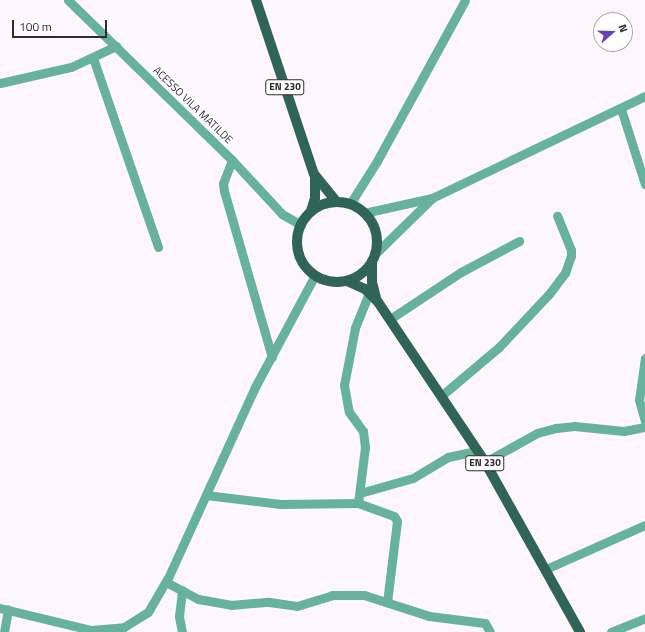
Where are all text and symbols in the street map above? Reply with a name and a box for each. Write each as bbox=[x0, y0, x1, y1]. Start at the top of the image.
scale bar bbox=[14, 12, 109, 38]
north arrow bbox=[593, 12, 633, 52]
text: 100 m bbox=[19, 17, 52, 36]
text: N bbox=[615, 22, 632, 35]
street label: ACESSO VILA MATILDE bbox=[150, 64, 236, 146]
road number: EN 230 bbox=[265, 79, 305, 95]
road number: EN 230 bbox=[465, 455, 505, 471]

